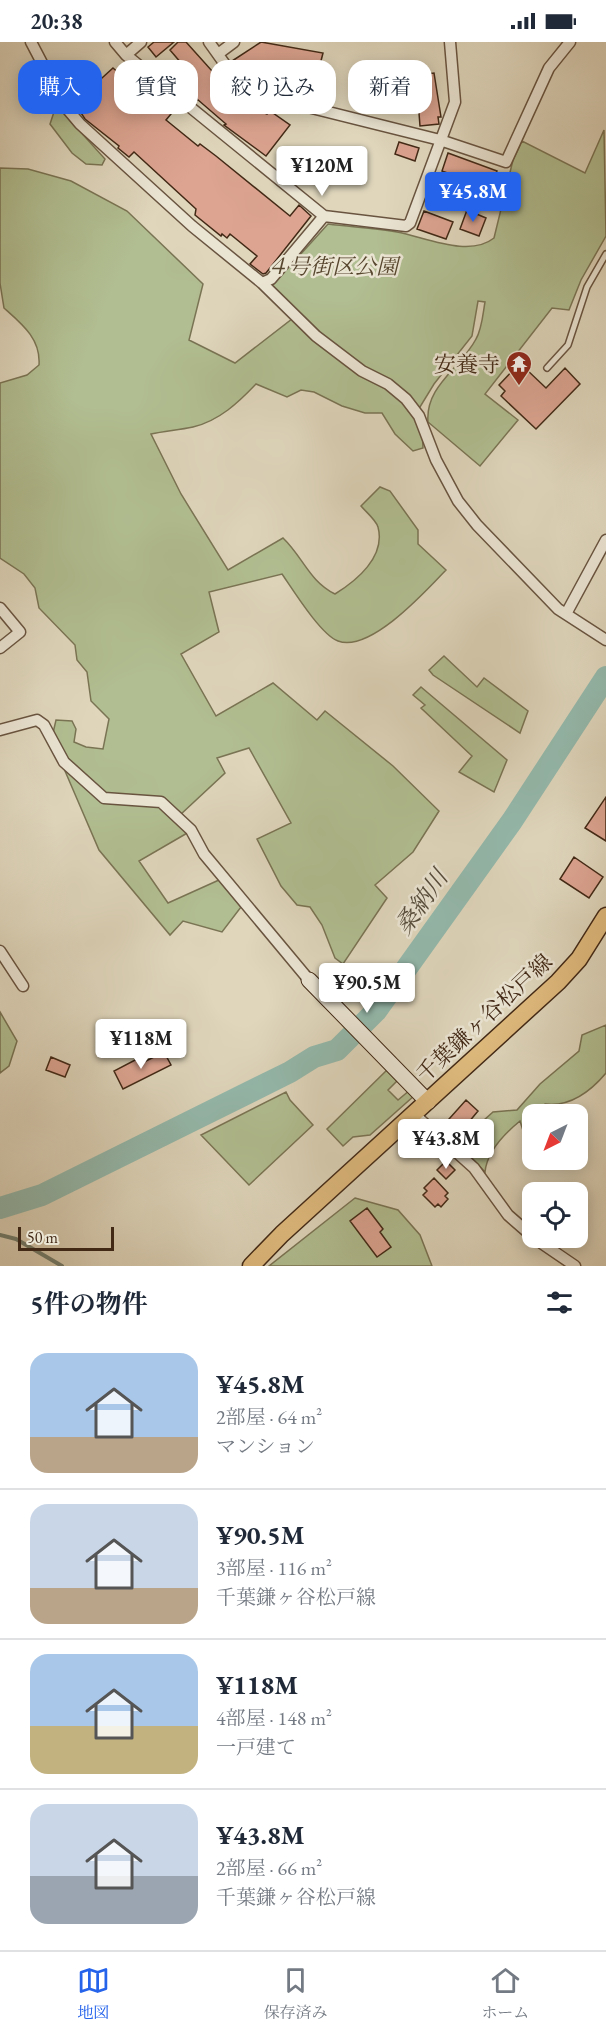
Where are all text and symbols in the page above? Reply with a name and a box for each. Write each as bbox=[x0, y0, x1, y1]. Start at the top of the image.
text: 20:38 bbox=[30, 7, 83, 36]
chip: 購入 bbox=[18, 60, 102, 114]
chip: 賃貸 bbox=[114, 60, 198, 114]
chip: 絞り込み bbox=[210, 60, 336, 114]
chip: 新着 bbox=[348, 60, 432, 114]
pin: ¥120M bbox=[280, 146, 364, 197]
text: ¥120M bbox=[290, 152, 354, 178]
pin: ¥45.8M bbox=[424, 172, 522, 223]
text: ¥45.8M bbox=[439, 178, 507, 204]
park label: ４号街区公園 bbox=[266, 252, 401, 281]
temple icon: 安養寺 bbox=[504, 349, 534, 387]
place label: 安養寺 bbox=[434, 350, 500, 379]
water label: 桑納川 bbox=[388, 861, 456, 940]
street label: 千葉鎌ヶ谷松戸線 bbox=[410, 947, 558, 1089]
pin: ¥90.5M bbox=[318, 963, 416, 1014]
text: ¥90.5M bbox=[333, 969, 401, 995]
pin: ¥118M bbox=[99, 1019, 183, 1070]
text: ¥118M bbox=[109, 1025, 173, 1051]
north arrow bbox=[522, 1104, 588, 1170]
map controls bbox=[522, 1104, 588, 1248]
pin: ¥43.8M bbox=[397, 1119, 495, 1170]
text: ¥43.8M bbox=[412, 1125, 480, 1151]
button: locate bbox=[522, 1182, 588, 1248]
scale bar bbox=[18, 1224, 114, 1252]
text: 50 m bbox=[27, 1227, 58, 1248]
icon: filters bbox=[543, 1286, 576, 1319]
text: 5件の物件 bbox=[30, 1287, 148, 1321]
text: ¥45.8M bbox=[216, 1367, 305, 1401]
icon: home bbox=[78, 1377, 150, 1449]
text: 2部屋 · 64 m² bbox=[216, 1404, 322, 1430]
text: マンション bbox=[216, 1433, 315, 1459]
text: ¥90.5M bbox=[216, 1518, 305, 1552]
icon: home bbox=[78, 1528, 150, 1600]
text: 3部屋 · 116 m² bbox=[216, 1555, 332, 1581]
text: 千葉鎌ヶ谷松戸線 bbox=[216, 1584, 376, 1610]
text: ¥118M bbox=[216, 1668, 298, 1702]
icon: home bbox=[78, 1678, 150, 1750]
text: 4部屋 · 148 m² bbox=[216, 1705, 332, 1731]
text: 一戸建て bbox=[216, 1734, 296, 1760]
text: ¥43.8M bbox=[216, 1818, 305, 1852]
icon: home bbox=[78, 1828, 150, 1900]
text: 2部屋 · 66 m² bbox=[216, 1855, 322, 1881]
text: 千葉鎌ヶ谷松戸線 bbox=[216, 1884, 376, 1910]
tab: 地図 bbox=[77, 1964, 110, 2023]
tab: 保存済み bbox=[263, 1964, 328, 2023]
tab: ホーム bbox=[481, 1964, 529, 2023]

